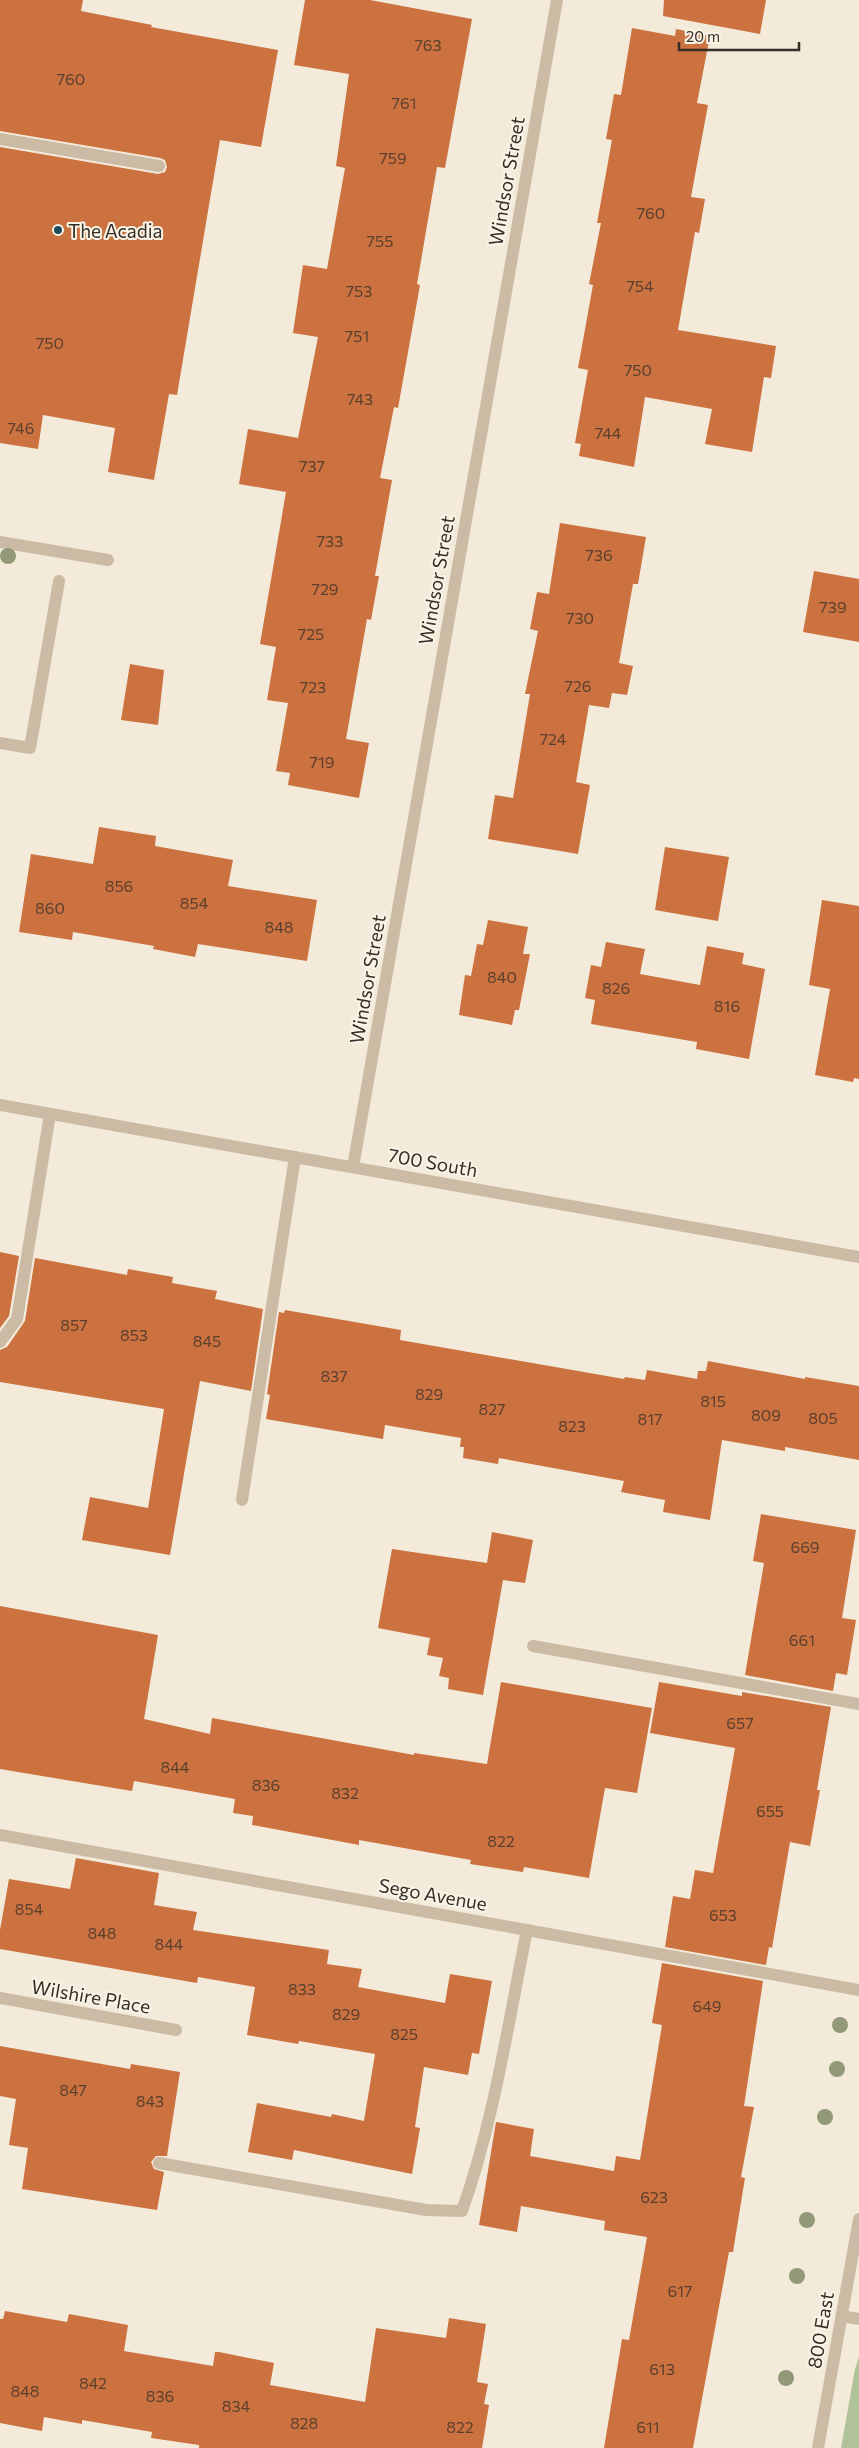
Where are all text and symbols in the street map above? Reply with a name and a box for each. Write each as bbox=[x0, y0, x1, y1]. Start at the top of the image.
scale bar bbox=[679, 20, 799, 52]
text: 20 m bbox=[686, 27, 720, 45]
house number: 763 bbox=[414, 35, 442, 54]
house number: 760 bbox=[57, 69, 85, 88]
house number: 761 bbox=[392, 93, 416, 112]
street label: Windsor Street bbox=[483, 114, 529, 248]
house number: 759 bbox=[379, 148, 407, 167]
house number: 760 bbox=[637, 203, 665, 222]
place label: The Acadia bbox=[68, 219, 163, 242]
marker: The Acadia bbox=[52, 224, 64, 236]
house number: 755 bbox=[367, 231, 393, 250]
house number: 754 bbox=[626, 276, 654, 295]
house number: 753 bbox=[346, 281, 372, 300]
house number: 751 bbox=[345, 326, 369, 345]
house number: 750 bbox=[36, 333, 64, 352]
house number: 750 bbox=[624, 360, 652, 379]
house number: 743 bbox=[347, 389, 373, 408]
house number: 746 bbox=[8, 418, 34, 437]
house number: 744 bbox=[595, 423, 622, 442]
house number: 737 bbox=[299, 456, 325, 475]
street label: Windsor Street bbox=[413, 513, 459, 647]
house number: 733 bbox=[317, 531, 343, 550]
house number: 736 bbox=[585, 545, 613, 564]
house number: 729 bbox=[312, 579, 339, 598]
house number: 739 bbox=[819, 597, 847, 616]
house number: 730 bbox=[566, 608, 594, 627]
house number: 725 bbox=[298, 624, 324, 643]
house number: 726 bbox=[565, 676, 592, 695]
house number: 723 bbox=[300, 677, 326, 696]
house number: 724 bbox=[540, 729, 567, 748]
house number: 719 bbox=[310, 752, 335, 771]
house number: 856 bbox=[105, 876, 133, 895]
house number: 854 bbox=[180, 893, 209, 912]
house number: 860 bbox=[35, 898, 65, 917]
street label: Windsor Street bbox=[344, 912, 390, 1046]
house number: 848 bbox=[264, 917, 294, 936]
house number: 840 bbox=[487, 967, 517, 986]
house number: 826 bbox=[602, 978, 630, 997]
house number: 816 bbox=[714, 996, 740, 1015]
street label: 700 South bbox=[387, 1143, 479, 1181]
house number: 857 bbox=[60, 1315, 88, 1334]
house number: 853 bbox=[120, 1325, 148, 1344]
house number: 845 bbox=[193, 1331, 221, 1350]
house number: 837 bbox=[320, 1366, 348, 1385]
house number: 829 bbox=[415, 1384, 443, 1403]
house number: 815 bbox=[700, 1391, 726, 1410]
house number: 827 bbox=[479, 1399, 505, 1418]
house number: 809 bbox=[751, 1405, 781, 1424]
house number: 805 bbox=[808, 1408, 838, 1427]
house number: 817 bbox=[638, 1409, 663, 1428]
house number: 823 bbox=[558, 1416, 586, 1435]
house number: 669 bbox=[791, 1537, 819, 1556]
house number: 661 bbox=[789, 1630, 815, 1649]
house number: 657 bbox=[726, 1713, 754, 1732]
house number: 844 bbox=[161, 1757, 190, 1776]
house number: 836 bbox=[252, 1775, 280, 1794]
house number: 832 bbox=[331, 1783, 359, 1802]
house number: 655 bbox=[756, 1801, 784, 1820]
house number: 822 bbox=[487, 1831, 515, 1850]
street label: Sego Avenue bbox=[377, 1873, 489, 1915]
house number: 854 bbox=[15, 1899, 44, 1918]
house number: 653 bbox=[709, 1905, 737, 1924]
house number: 848 bbox=[87, 1923, 117, 1942]
house number: 844 bbox=[155, 1934, 184, 1953]
street label: Wilshire Place bbox=[30, 1974, 152, 2018]
house number: 833 bbox=[288, 1979, 316, 1998]
house number: 649 bbox=[692, 1996, 722, 2015]
house number: 829 bbox=[332, 2004, 360, 2023]
house number: 825 bbox=[390, 2024, 418, 2043]
house number: 847 bbox=[59, 2080, 87, 2099]
house number: 843 bbox=[136, 2091, 164, 2110]
house number: 623 bbox=[640, 2187, 668, 2206]
house number: 617 bbox=[668, 2281, 693, 2300]
street label: 800 East bbox=[802, 2290, 838, 2370]
house number: 613 bbox=[649, 2359, 675, 2378]
house number: 842 bbox=[79, 2373, 107, 2392]
house number: 848 bbox=[10, 2381, 40, 2400]
house number: 836 bbox=[146, 2386, 174, 2405]
house number: 834 bbox=[222, 2396, 251, 2415]
house number: 828 bbox=[290, 2413, 318, 2432]
house number: 822 bbox=[446, 2417, 474, 2436]
house number: 611 bbox=[636, 2417, 660, 2436]

